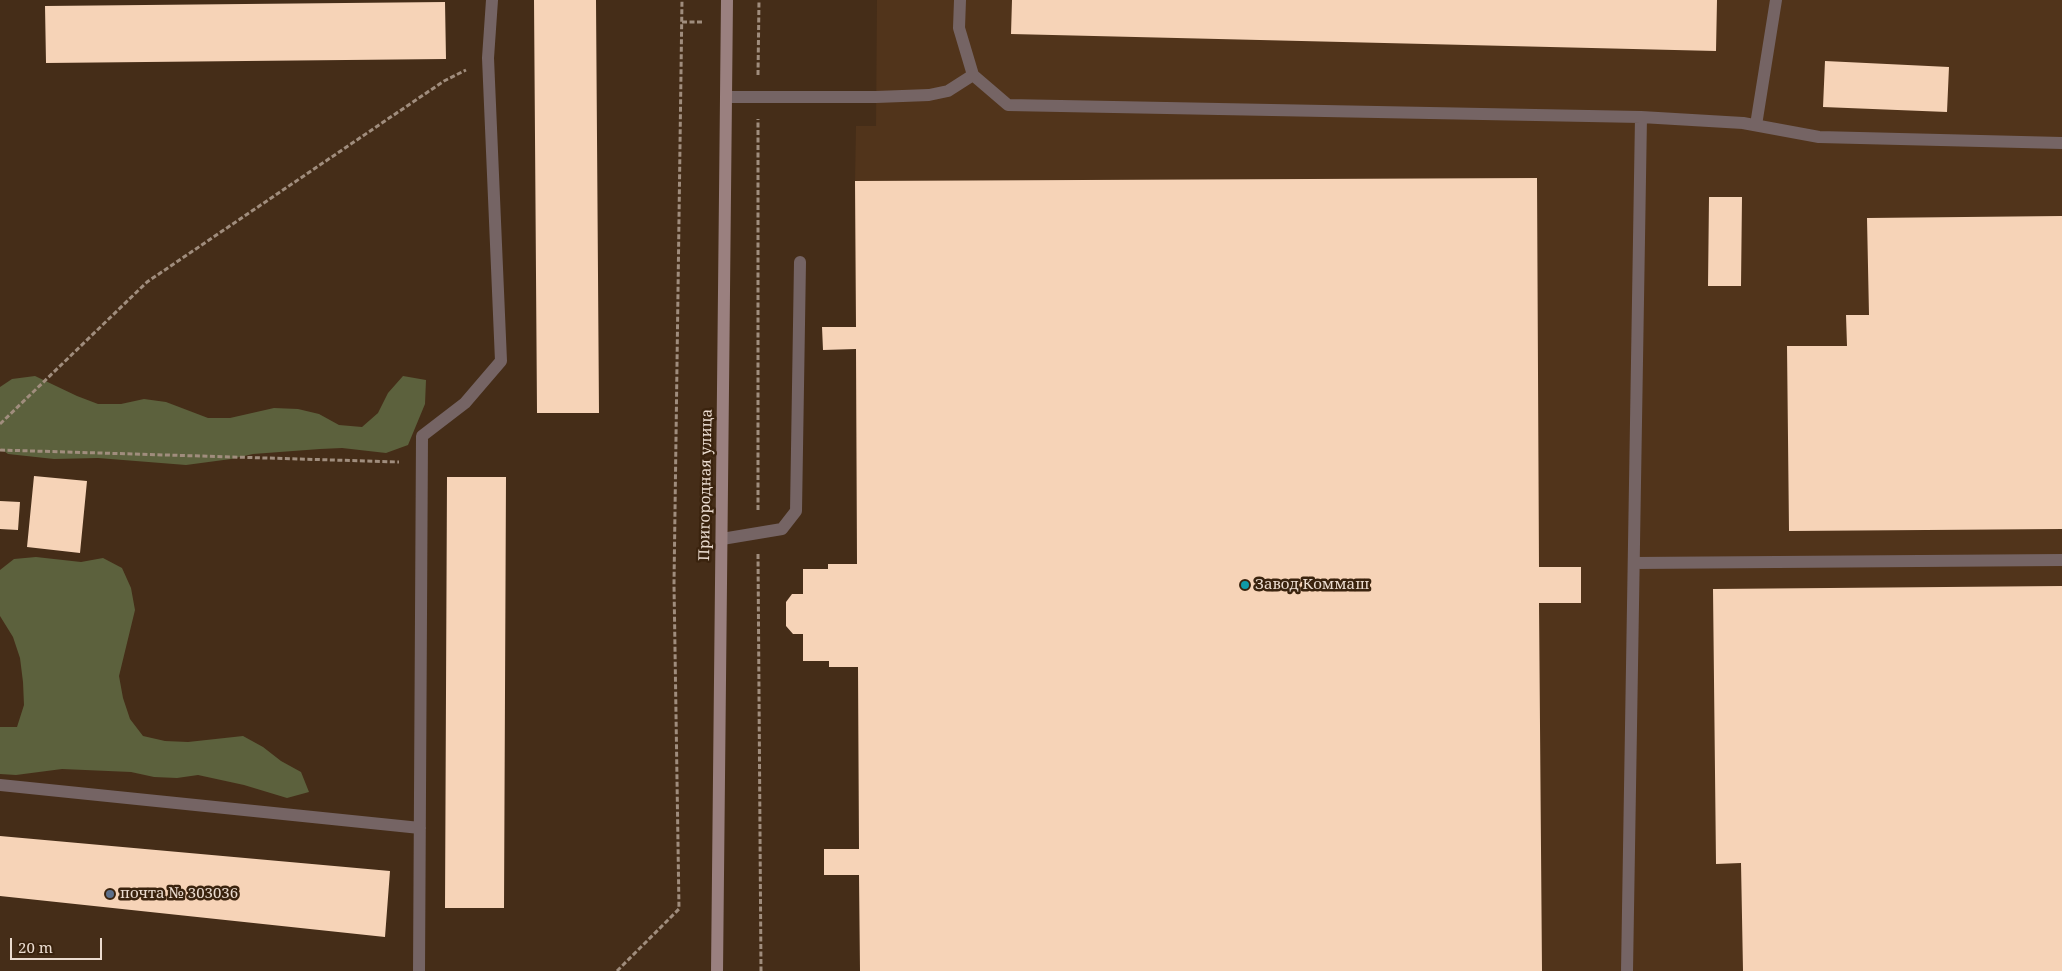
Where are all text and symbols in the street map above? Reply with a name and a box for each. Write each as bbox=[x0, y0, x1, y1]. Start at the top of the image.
street label: Пригородная улица bbox=[696, 409, 716, 561]
place label: Завод Коммаш bbox=[1255, 576, 1369, 594]
marker: Завод Коммаш bbox=[1239, 579, 1251, 591]
place label: почта № 303036 bbox=[120, 885, 238, 903]
marker: почта № 303036 bbox=[104, 888, 116, 900]
scale bar bbox=[12, 928, 105, 960]
text: 20 m bbox=[18, 937, 53, 957]

